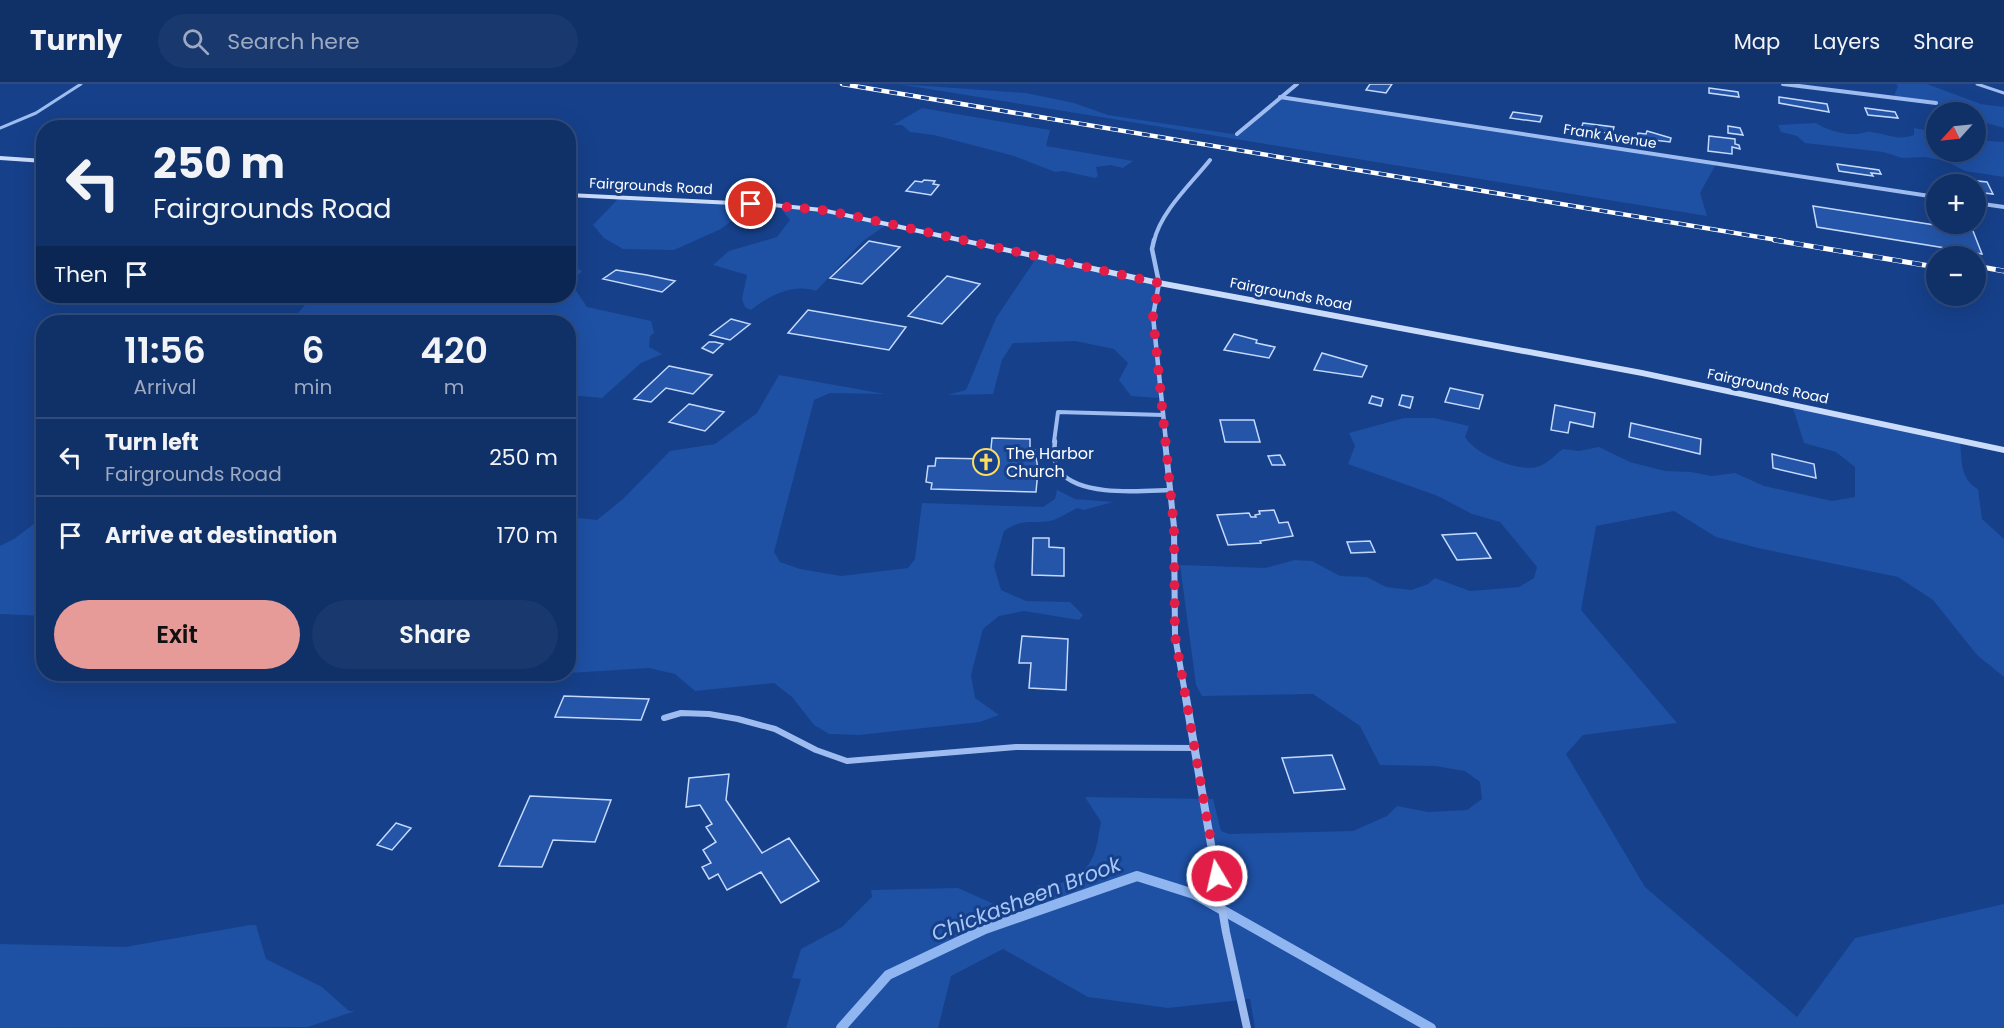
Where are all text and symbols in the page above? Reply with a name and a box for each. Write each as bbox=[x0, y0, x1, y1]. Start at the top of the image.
search box bbox=[158, 14, 578, 68]
text: Turnly bbox=[30, 21, 122, 60]
icon: search bbox=[179, 25, 212, 58]
text: Search here bbox=[227, 26, 360, 57]
text: Map bbox=[1734, 27, 1780, 56]
text: Layers bbox=[1813, 27, 1880, 56]
text: Share bbox=[1913, 27, 1974, 56]
north arrow bbox=[1926, 102, 1986, 162]
map controls bbox=[1926, 102, 1986, 306]
street label: Frank Avenue bbox=[1562, 119, 1658, 153]
text: 250 m bbox=[153, 134, 285, 193]
icon: left bbox=[54, 144, 132, 222]
street label: Fairgrounds Road bbox=[589, 173, 713, 199]
button: + bbox=[1926, 174, 1986, 234]
pin bbox=[725, 178, 776, 229]
icon: arrive bbox=[734, 187, 767, 220]
text: Fairgrounds Road bbox=[153, 190, 392, 227]
button: − bbox=[1926, 246, 1986, 306]
icon: arrive bbox=[120, 258, 153, 291]
text: Then bbox=[54, 259, 108, 290]
street label: Fairgrounds Road bbox=[1228, 272, 1354, 316]
text: 11:56 bbox=[124, 325, 206, 376]
text: 6 bbox=[302, 325, 325, 376]
text: 420 bbox=[420, 325, 488, 376]
street label: Fairgrounds Road bbox=[1705, 363, 1831, 409]
text: Arrival bbox=[133, 373, 196, 401]
text: min bbox=[294, 373, 332, 401]
text: m bbox=[444, 373, 464, 401]
text: Turn left bbox=[105, 427, 199, 458]
icon: left bbox=[54, 441, 87, 474]
text: 250 m bbox=[489, 442, 558, 473]
place label: The Harbor Church bbox=[1006, 442, 1094, 483]
church icon: The Harbor Church bbox=[971, 447, 1001, 477]
text: Fairgrounds Road bbox=[105, 460, 282, 488]
icon: arrive bbox=[54, 519, 87, 552]
text: Arrive at destination bbox=[105, 520, 337, 551]
text: 170 m bbox=[497, 520, 558, 551]
button: Exit bbox=[54, 600, 300, 669]
button: Share bbox=[312, 600, 558, 669]
position arrow bbox=[1185, 844, 1249, 908]
water label: Chickasheen Brook bbox=[927, 849, 1126, 948]

